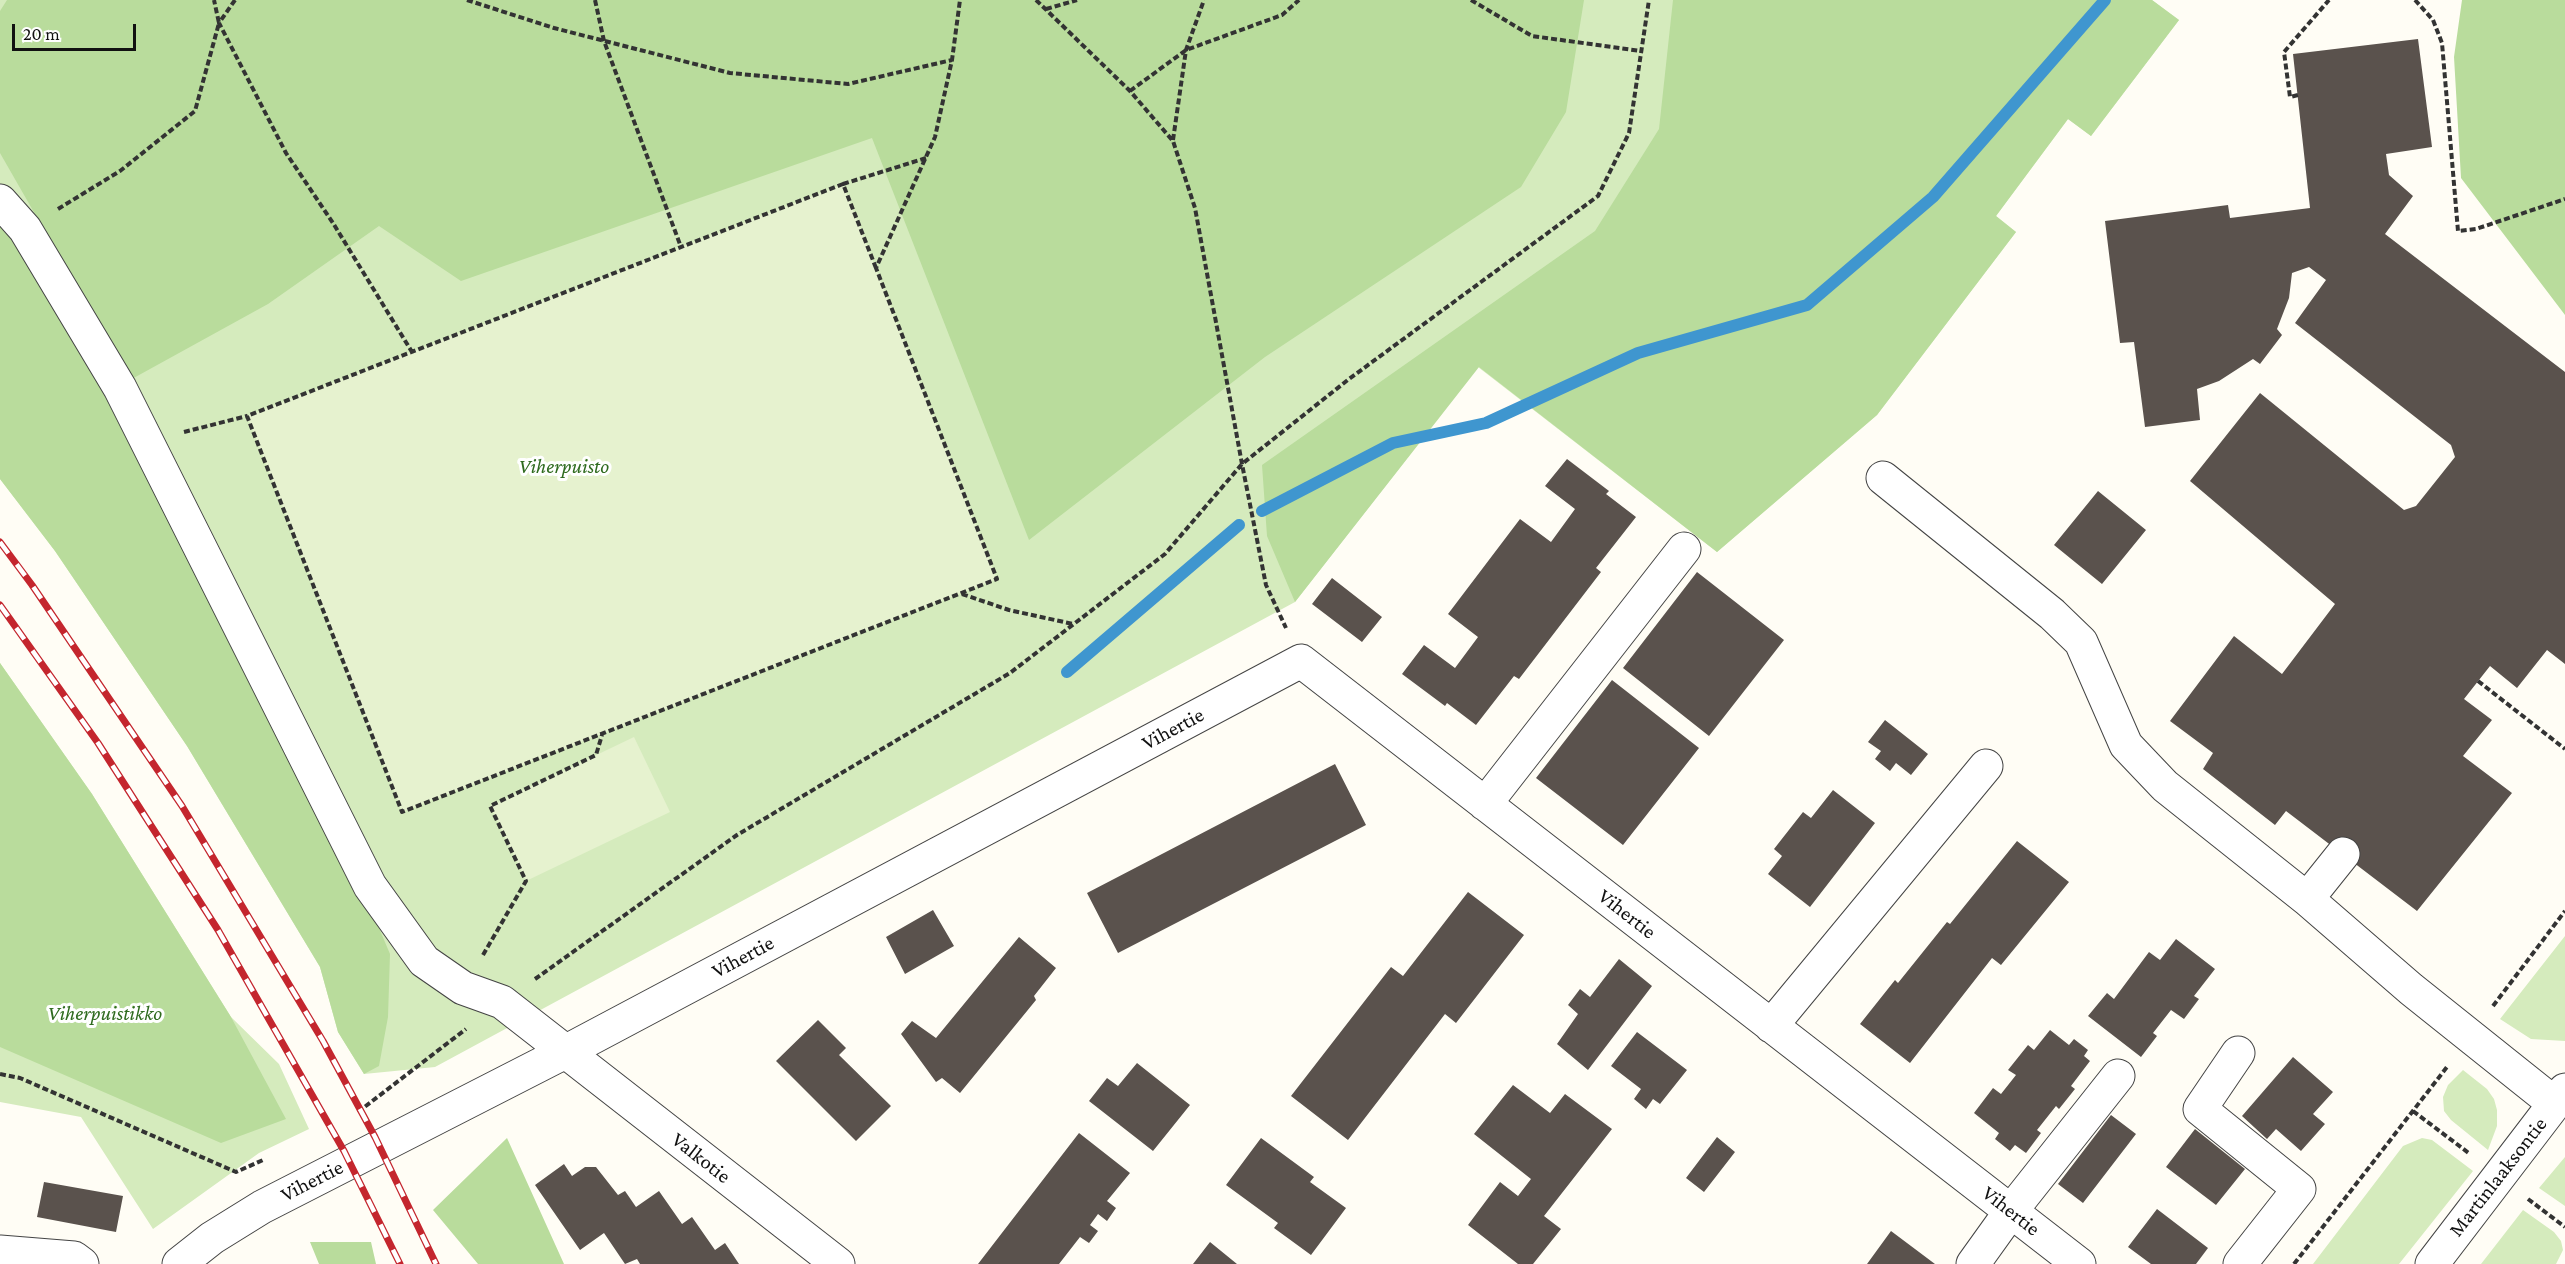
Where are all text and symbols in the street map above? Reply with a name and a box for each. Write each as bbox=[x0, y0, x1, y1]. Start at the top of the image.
scale bar bbox=[15, 12, 140, 50]
text: 20 m bbox=[23, 24, 60, 44]
park label: Viherpuisto bbox=[519, 454, 609, 480]
street label: Vihertie bbox=[1138, 702, 1208, 756]
street label: Vihertie bbox=[1593, 884, 1661, 944]
street label: Vihertie bbox=[708, 930, 778, 984]
park label: Viherpuistikko bbox=[48, 1001, 162, 1027]
street label: Martinlaaksontie bbox=[2443, 1112, 2553, 1242]
street label: Valkotie bbox=[666, 1127, 736, 1189]
street label: Vihertie bbox=[277, 1155, 347, 1207]
street label: Vihertie bbox=[1977, 1181, 2045, 1241]

